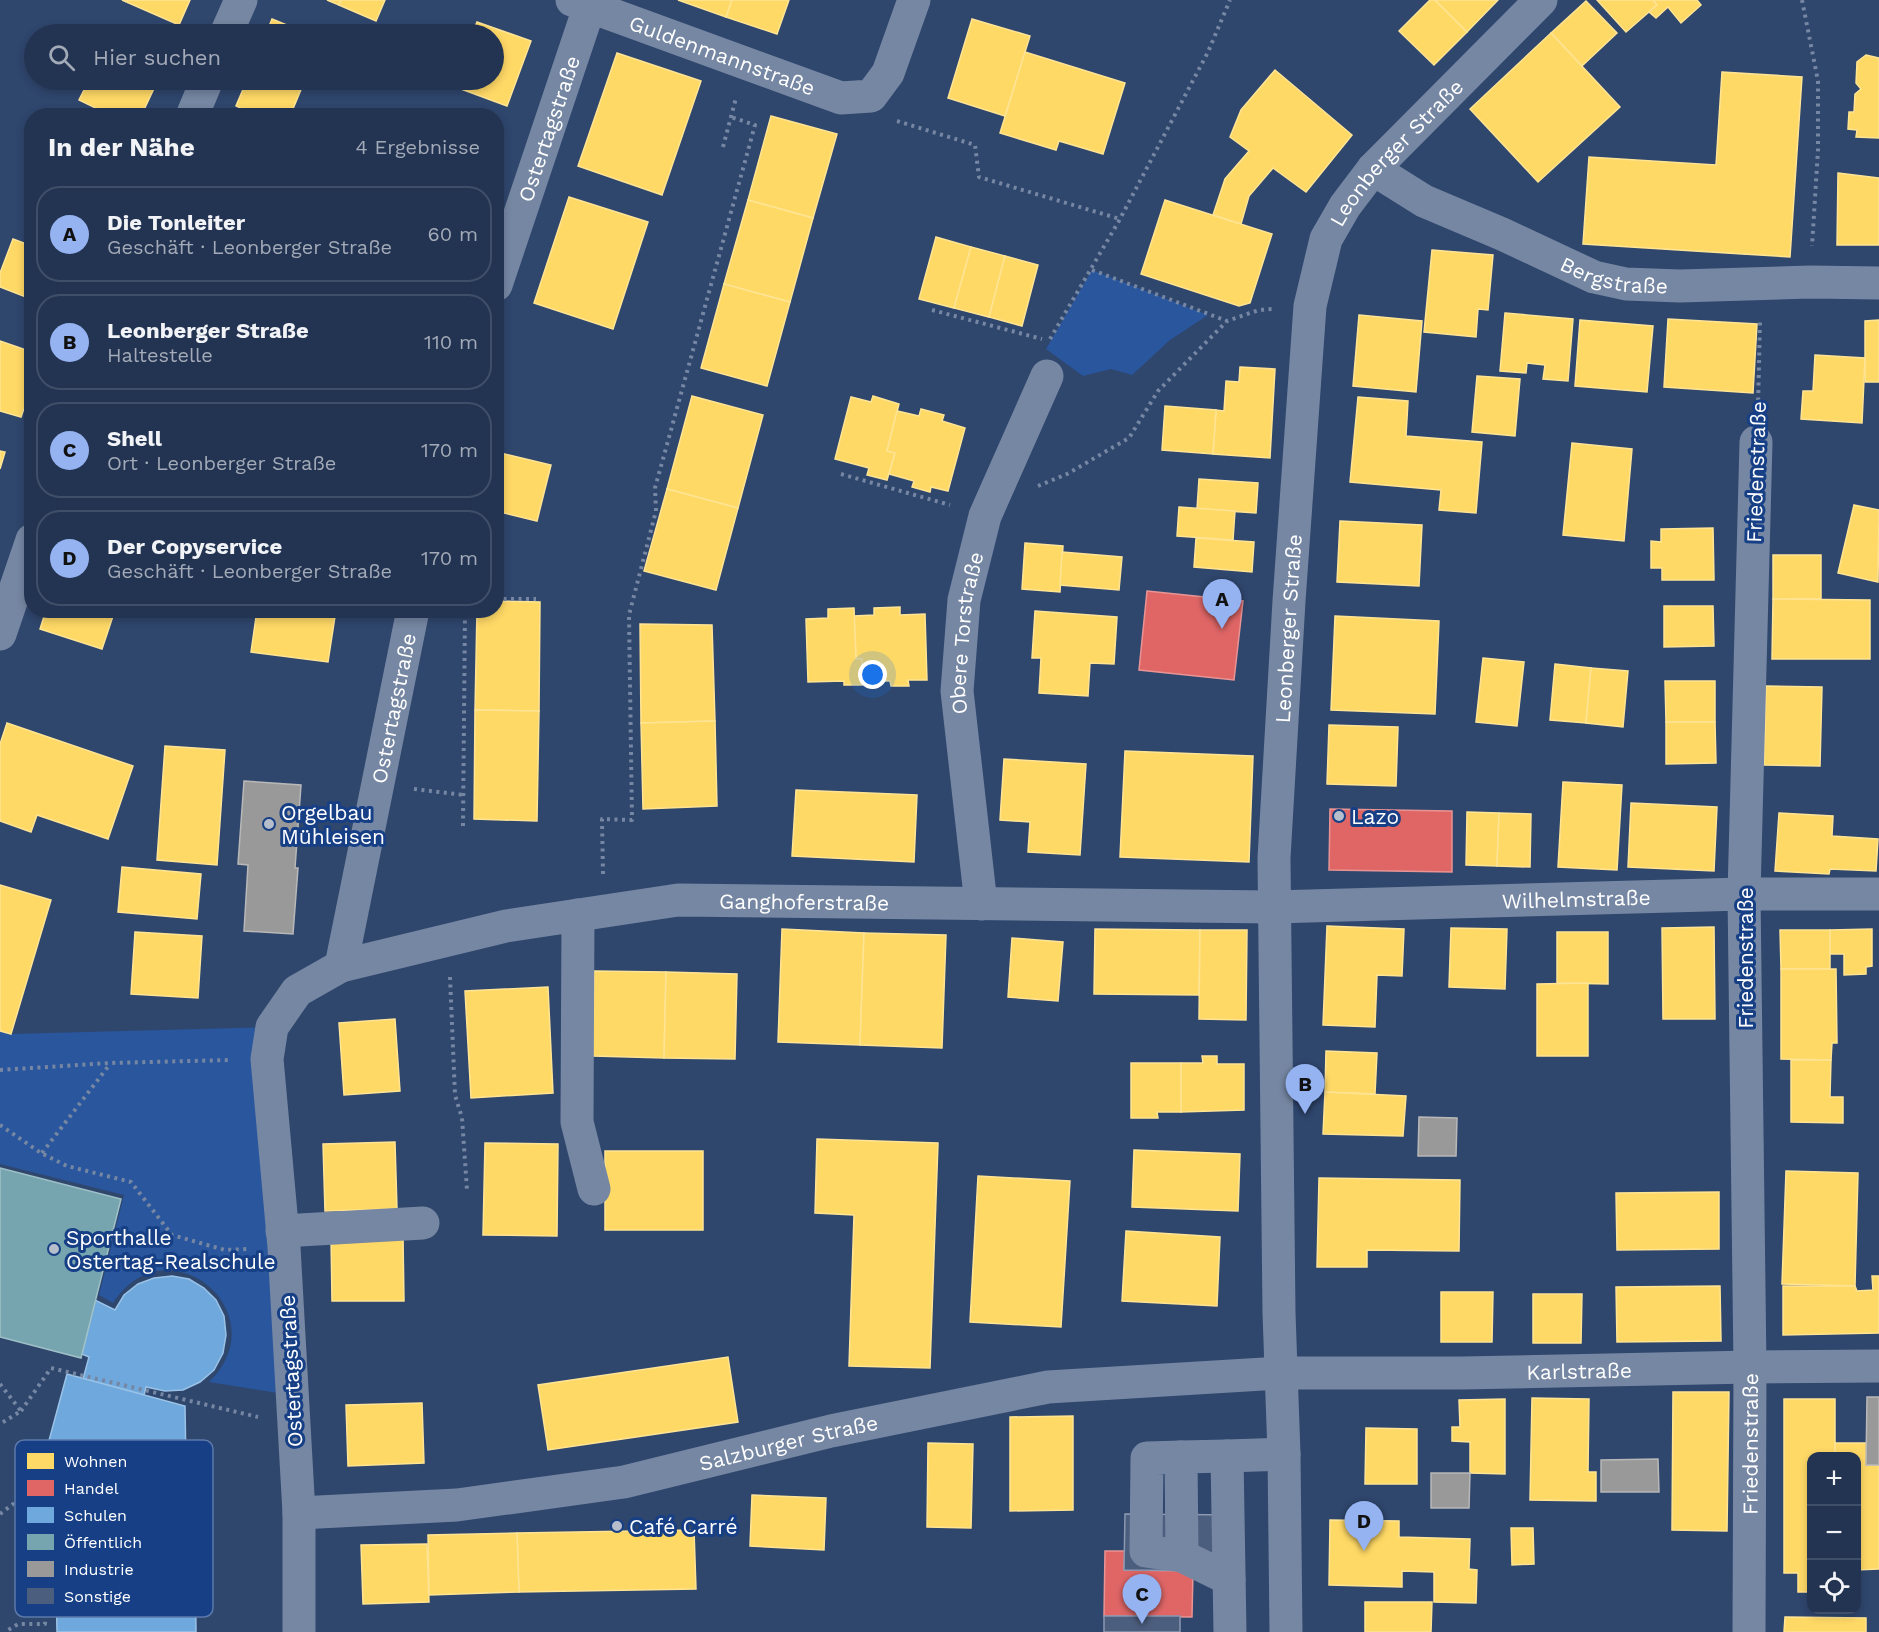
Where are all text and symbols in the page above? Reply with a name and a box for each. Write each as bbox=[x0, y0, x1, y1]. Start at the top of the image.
street label: Guldenmannstraße bbox=[626, 9, 819, 100]
search box bbox=[24, 24, 504, 90]
icon: search bbox=[45, 41, 78, 74]
text: Hier suchen bbox=[93, 45, 221, 70]
street label: Ostertagstraße bbox=[512, 52, 585, 205]
street label: Leonberger Straße bbox=[1324, 74, 1468, 230]
text: In der Nähe bbox=[48, 132, 195, 162]
text: 4 Ergebnisse bbox=[356, 135, 480, 159]
text: Die Tonleiter bbox=[107, 210, 245, 235]
text: A bbox=[63, 222, 76, 246]
text: 60 m bbox=[428, 222, 478, 246]
text: Geschäft · Leonberger Straße bbox=[107, 235, 392, 259]
street label: Bergstraße bbox=[1556, 251, 1668, 298]
text: Leonberger Straße bbox=[107, 318, 309, 343]
text: B bbox=[63, 330, 76, 354]
text: 110 m bbox=[424, 330, 478, 354]
text: Haltestelle bbox=[107, 343, 213, 367]
street label: Friedenstraße bbox=[1741, 401, 1771, 543]
text: Shell bbox=[107, 426, 162, 451]
text: C bbox=[63, 438, 76, 462]
text: 170 m bbox=[421, 438, 478, 462]
text: Ort · Leonberger Straße bbox=[107, 451, 336, 475]
street label: Leonberger Straße bbox=[1269, 533, 1306, 724]
text: Der Copyservice bbox=[107, 534, 282, 559]
text: D bbox=[62, 546, 77, 570]
text: 170 m bbox=[421, 546, 478, 570]
street label: Obere Torstraße bbox=[944, 549, 988, 716]
text: Geschäft · Leonberger Straße bbox=[107, 559, 392, 583]
pin: A bbox=[1202, 580, 1242, 629]
street label: Ostertagstraße bbox=[366, 631, 421, 786]
your location bbox=[858, 660, 887, 689]
place label: Orgelbau Mühleisen bbox=[281, 800, 385, 849]
place label: Lazo bbox=[1351, 804, 1399, 829]
marker: Lazo bbox=[1332, 809, 1346, 823]
marker: Orgelbau Mühleisen bbox=[262, 817, 276, 831]
street label: Wilhelmstraße bbox=[1501, 884, 1651, 913]
street label: Friedenstraße bbox=[1733, 887, 1758, 1029]
street label: Ganghoferstraße bbox=[719, 888, 889, 915]
pin: B bbox=[1286, 1064, 1324, 1114]
place label: Sporthalle Ostertag-Realschule bbox=[66, 1225, 276, 1274]
marker: Sporthalle Ostertag-Realschule bbox=[47, 1242, 61, 1256]
street label: Ostertagstraße bbox=[275, 1294, 307, 1448]
street label: Karlstraße bbox=[1526, 1357, 1632, 1384]
street label: Friedenstraße bbox=[1737, 1373, 1762, 1515]
street label: Salzburger Straße bbox=[696, 1409, 880, 1476]
legend bbox=[15, 1440, 213, 1617]
text: Wohnen bbox=[64, 1452, 127, 1471]
map controls bbox=[1807, 1452, 1861, 1614]
button: + bbox=[1807, 1452, 1861, 1506]
text: Handel bbox=[64, 1479, 119, 1498]
pin: D bbox=[1344, 1502, 1384, 1551]
text: Schulen bbox=[64, 1506, 127, 1525]
button: − bbox=[1807, 1506, 1861, 1560]
place label: Café Carré bbox=[629, 1514, 738, 1539]
marker: Café Carré bbox=[610, 1519, 624, 1533]
text: Öffentlich bbox=[64, 1533, 142, 1552]
text: Industrie bbox=[64, 1560, 134, 1579]
button: locate bbox=[1807, 1560, 1861, 1614]
pin: C bbox=[1122, 1574, 1162, 1624]
text: Sonstige bbox=[64, 1587, 131, 1606]

